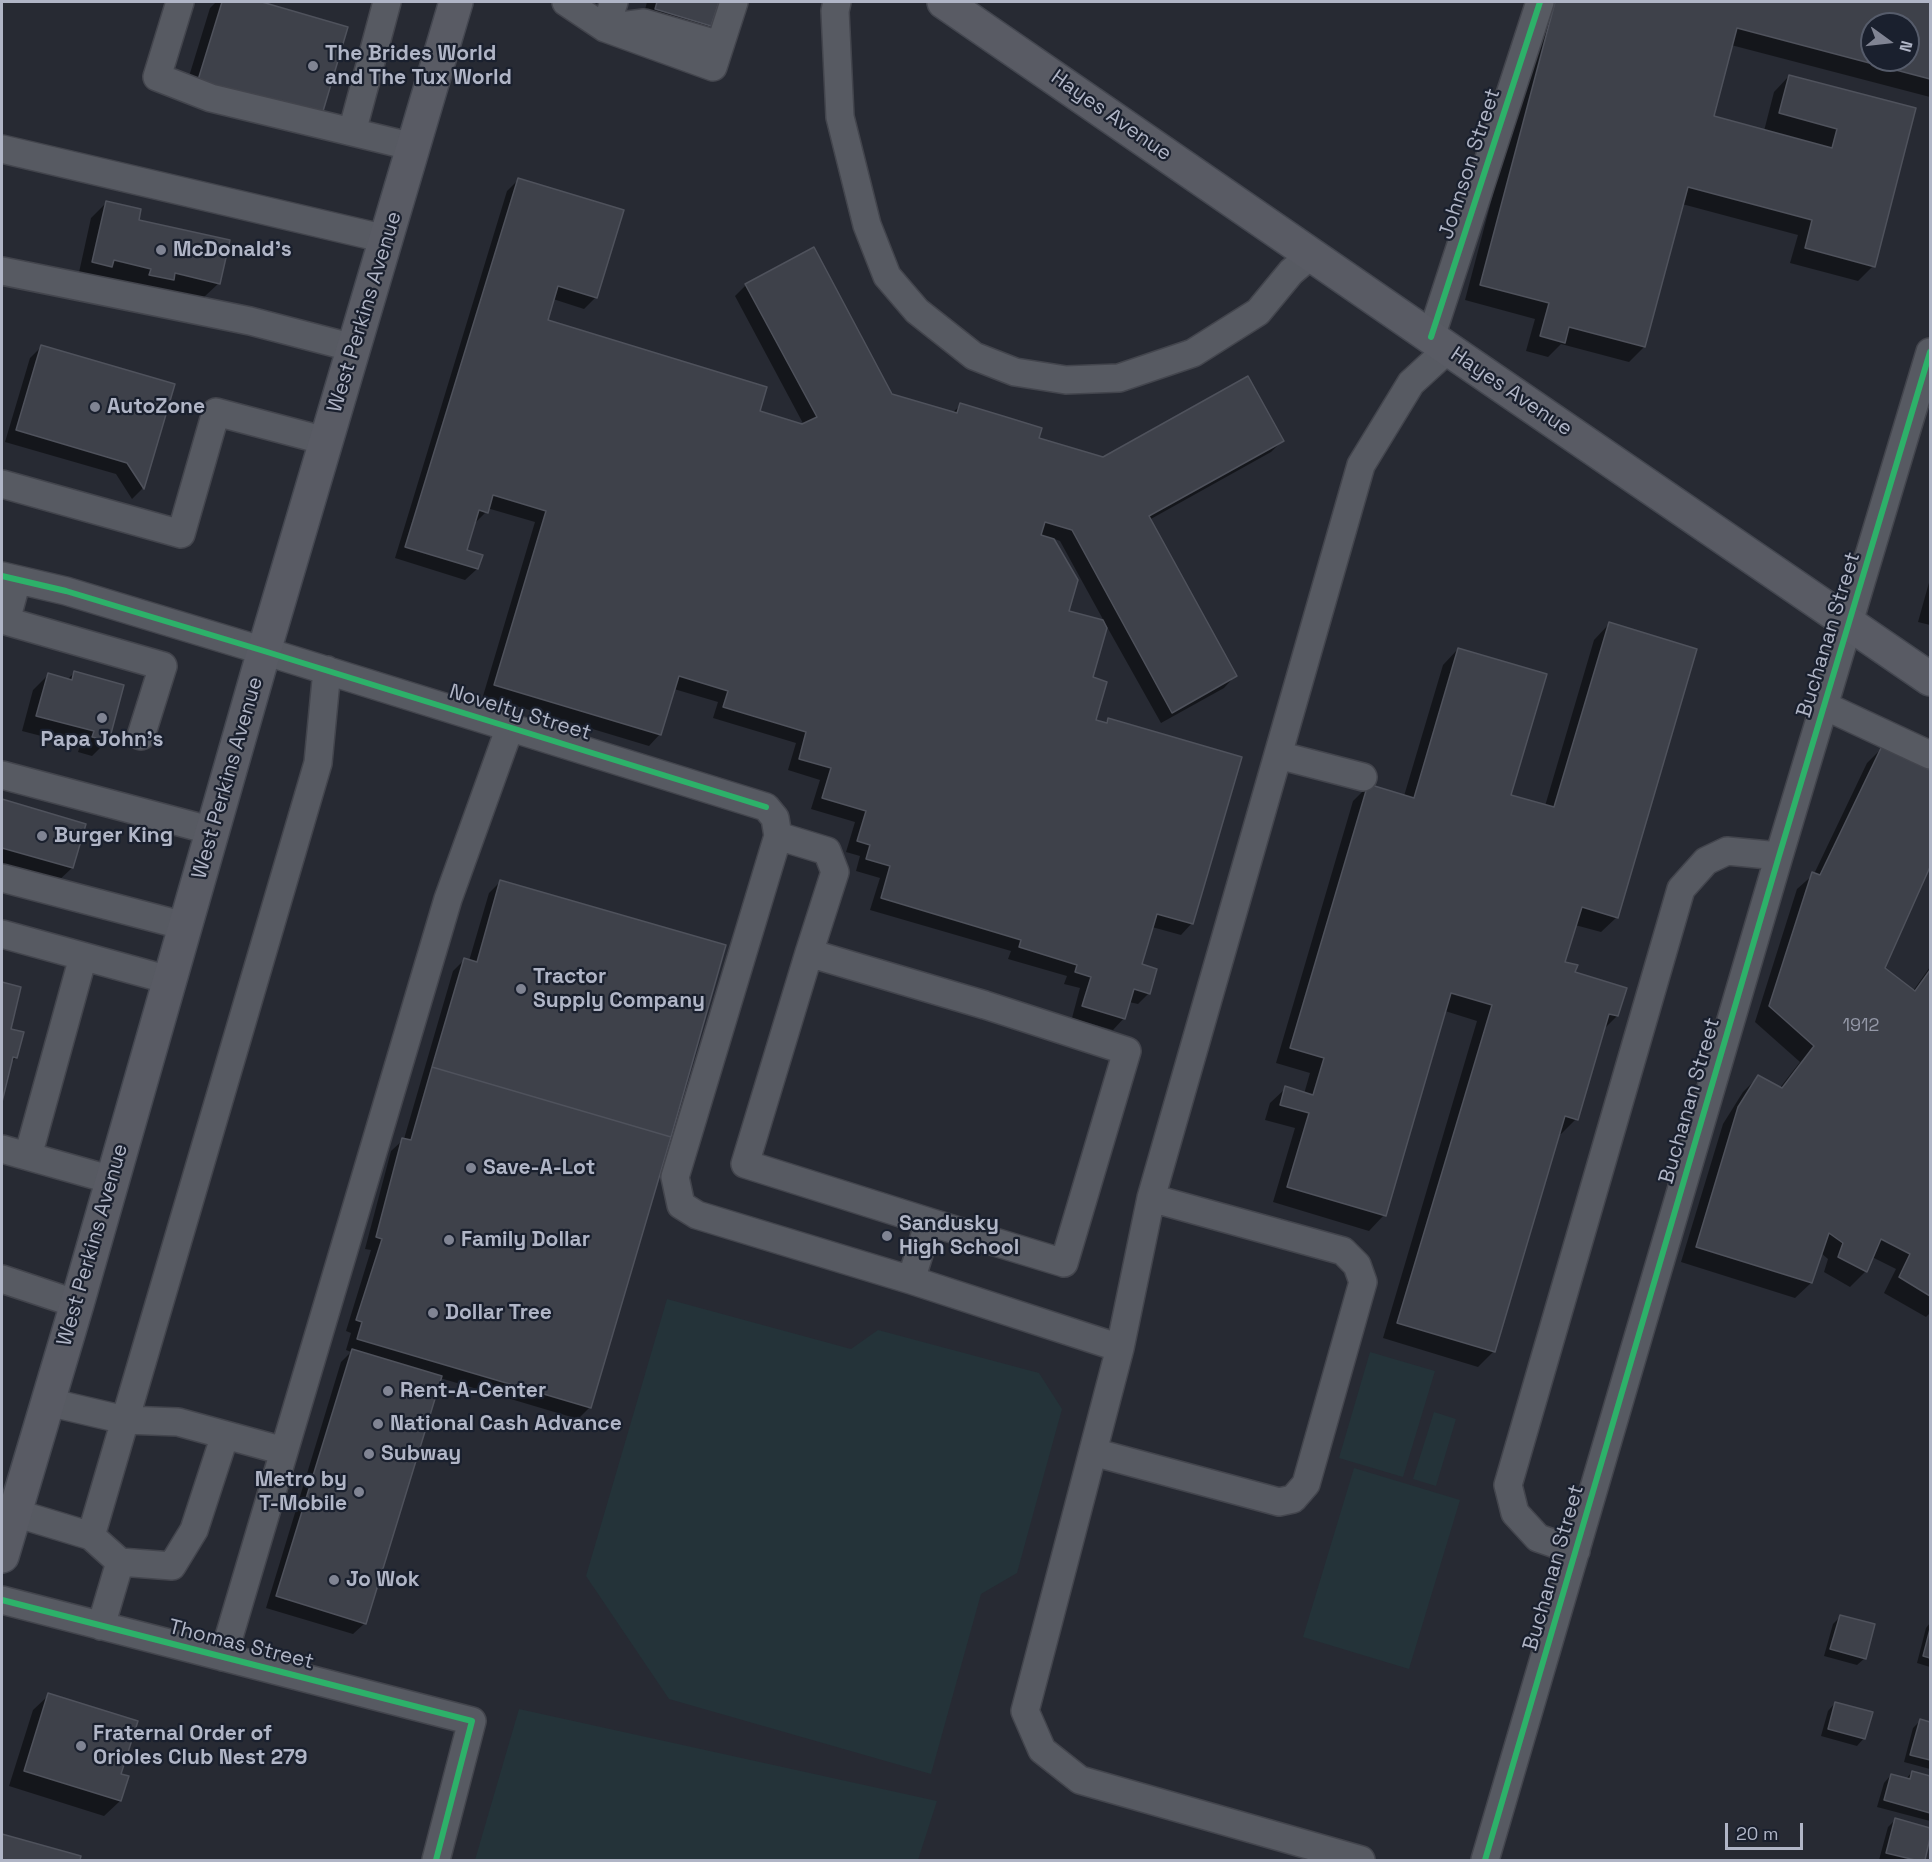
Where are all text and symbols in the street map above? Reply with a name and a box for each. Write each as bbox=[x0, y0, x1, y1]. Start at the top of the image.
north arrow bbox=[1860, 12, 1920, 72]
text: N bbox=[1894, 38, 1917, 54]
place label: The Brides World and The Tux World bbox=[325, 41, 512, 91]
marker: The Brides World and The Tux World bbox=[306, 59, 320, 73]
street label: Hayes Avenue bbox=[1046, 65, 1176, 167]
street label: Johnson Street bbox=[1434, 85, 1506, 243]
street label: West Perkins Avenue bbox=[322, 208, 408, 416]
place label: McDonald's bbox=[173, 237, 292, 263]
marker: McDonald's bbox=[154, 243, 168, 257]
street label: Hayes Avenue bbox=[1445, 342, 1577, 442]
place label: AutoZone bbox=[107, 394, 205, 420]
marker: AutoZone bbox=[88, 400, 102, 414]
street label: Buchanan Street bbox=[1792, 549, 1866, 721]
street label: West Perkins Avenue bbox=[187, 674, 269, 882]
street label: Novelty Street bbox=[446, 679, 594, 747]
marker: Papa John's bbox=[95, 711, 109, 725]
place label: Papa John's bbox=[41, 727, 163, 753]
place label: Burger King bbox=[54, 823, 173, 849]
marker: Burger King bbox=[35, 829, 49, 843]
place label: Tractor Supply Company bbox=[533, 964, 705, 1014]
marker: Tractor Supply Company bbox=[514, 982, 528, 996]
street label: Buchanan Street bbox=[1654, 1015, 1726, 1187]
house number: 1912 bbox=[1843, 1015, 1879, 1037]
street label: West Perkins Avenue bbox=[52, 1141, 134, 1349]
place label: Save-A-Lot bbox=[483, 1155, 595, 1181]
marker: Save-A-Lot bbox=[464, 1161, 478, 1175]
place label: Sandusky High School bbox=[899, 1211, 1019, 1261]
place label: Family Dollar bbox=[461, 1227, 590, 1253]
marker: Sandusky High School bbox=[880, 1229, 894, 1243]
marker: Family Dollar bbox=[442, 1233, 456, 1247]
place label: Dollar Tree bbox=[445, 1300, 552, 1326]
marker: Dollar Tree bbox=[426, 1306, 440, 1320]
place label: Rent-A-Center bbox=[400, 1378, 546, 1404]
marker: Rent-A-Center bbox=[381, 1384, 395, 1398]
place label: National Cash Advance bbox=[390, 1411, 622, 1437]
marker: National Cash Advance bbox=[371, 1417, 385, 1431]
place label: Subway bbox=[381, 1441, 461, 1467]
marker: Subway bbox=[362, 1447, 376, 1461]
place label: Metro by T-Mobile bbox=[255, 1467, 347, 1517]
street label: Buchanan Street bbox=[1518, 1482, 1590, 1654]
marker: Metro by T-Mobile bbox=[352, 1485, 366, 1499]
place label: Jo Wok bbox=[346, 1567, 420, 1593]
marker: Jo Wok bbox=[327, 1573, 341, 1587]
street label: Thomas Street bbox=[166, 1615, 316, 1675]
place label: Fraternal Order of Orioles Club Nest 279 bbox=[93, 1721, 308, 1771]
marker: Fraternal Order of Orioles Club Nest 279 bbox=[74, 1739, 88, 1753]
scale bar bbox=[1728, 1811, 1806, 1849]
text: 20 m bbox=[1736, 1822, 1779, 1845]

